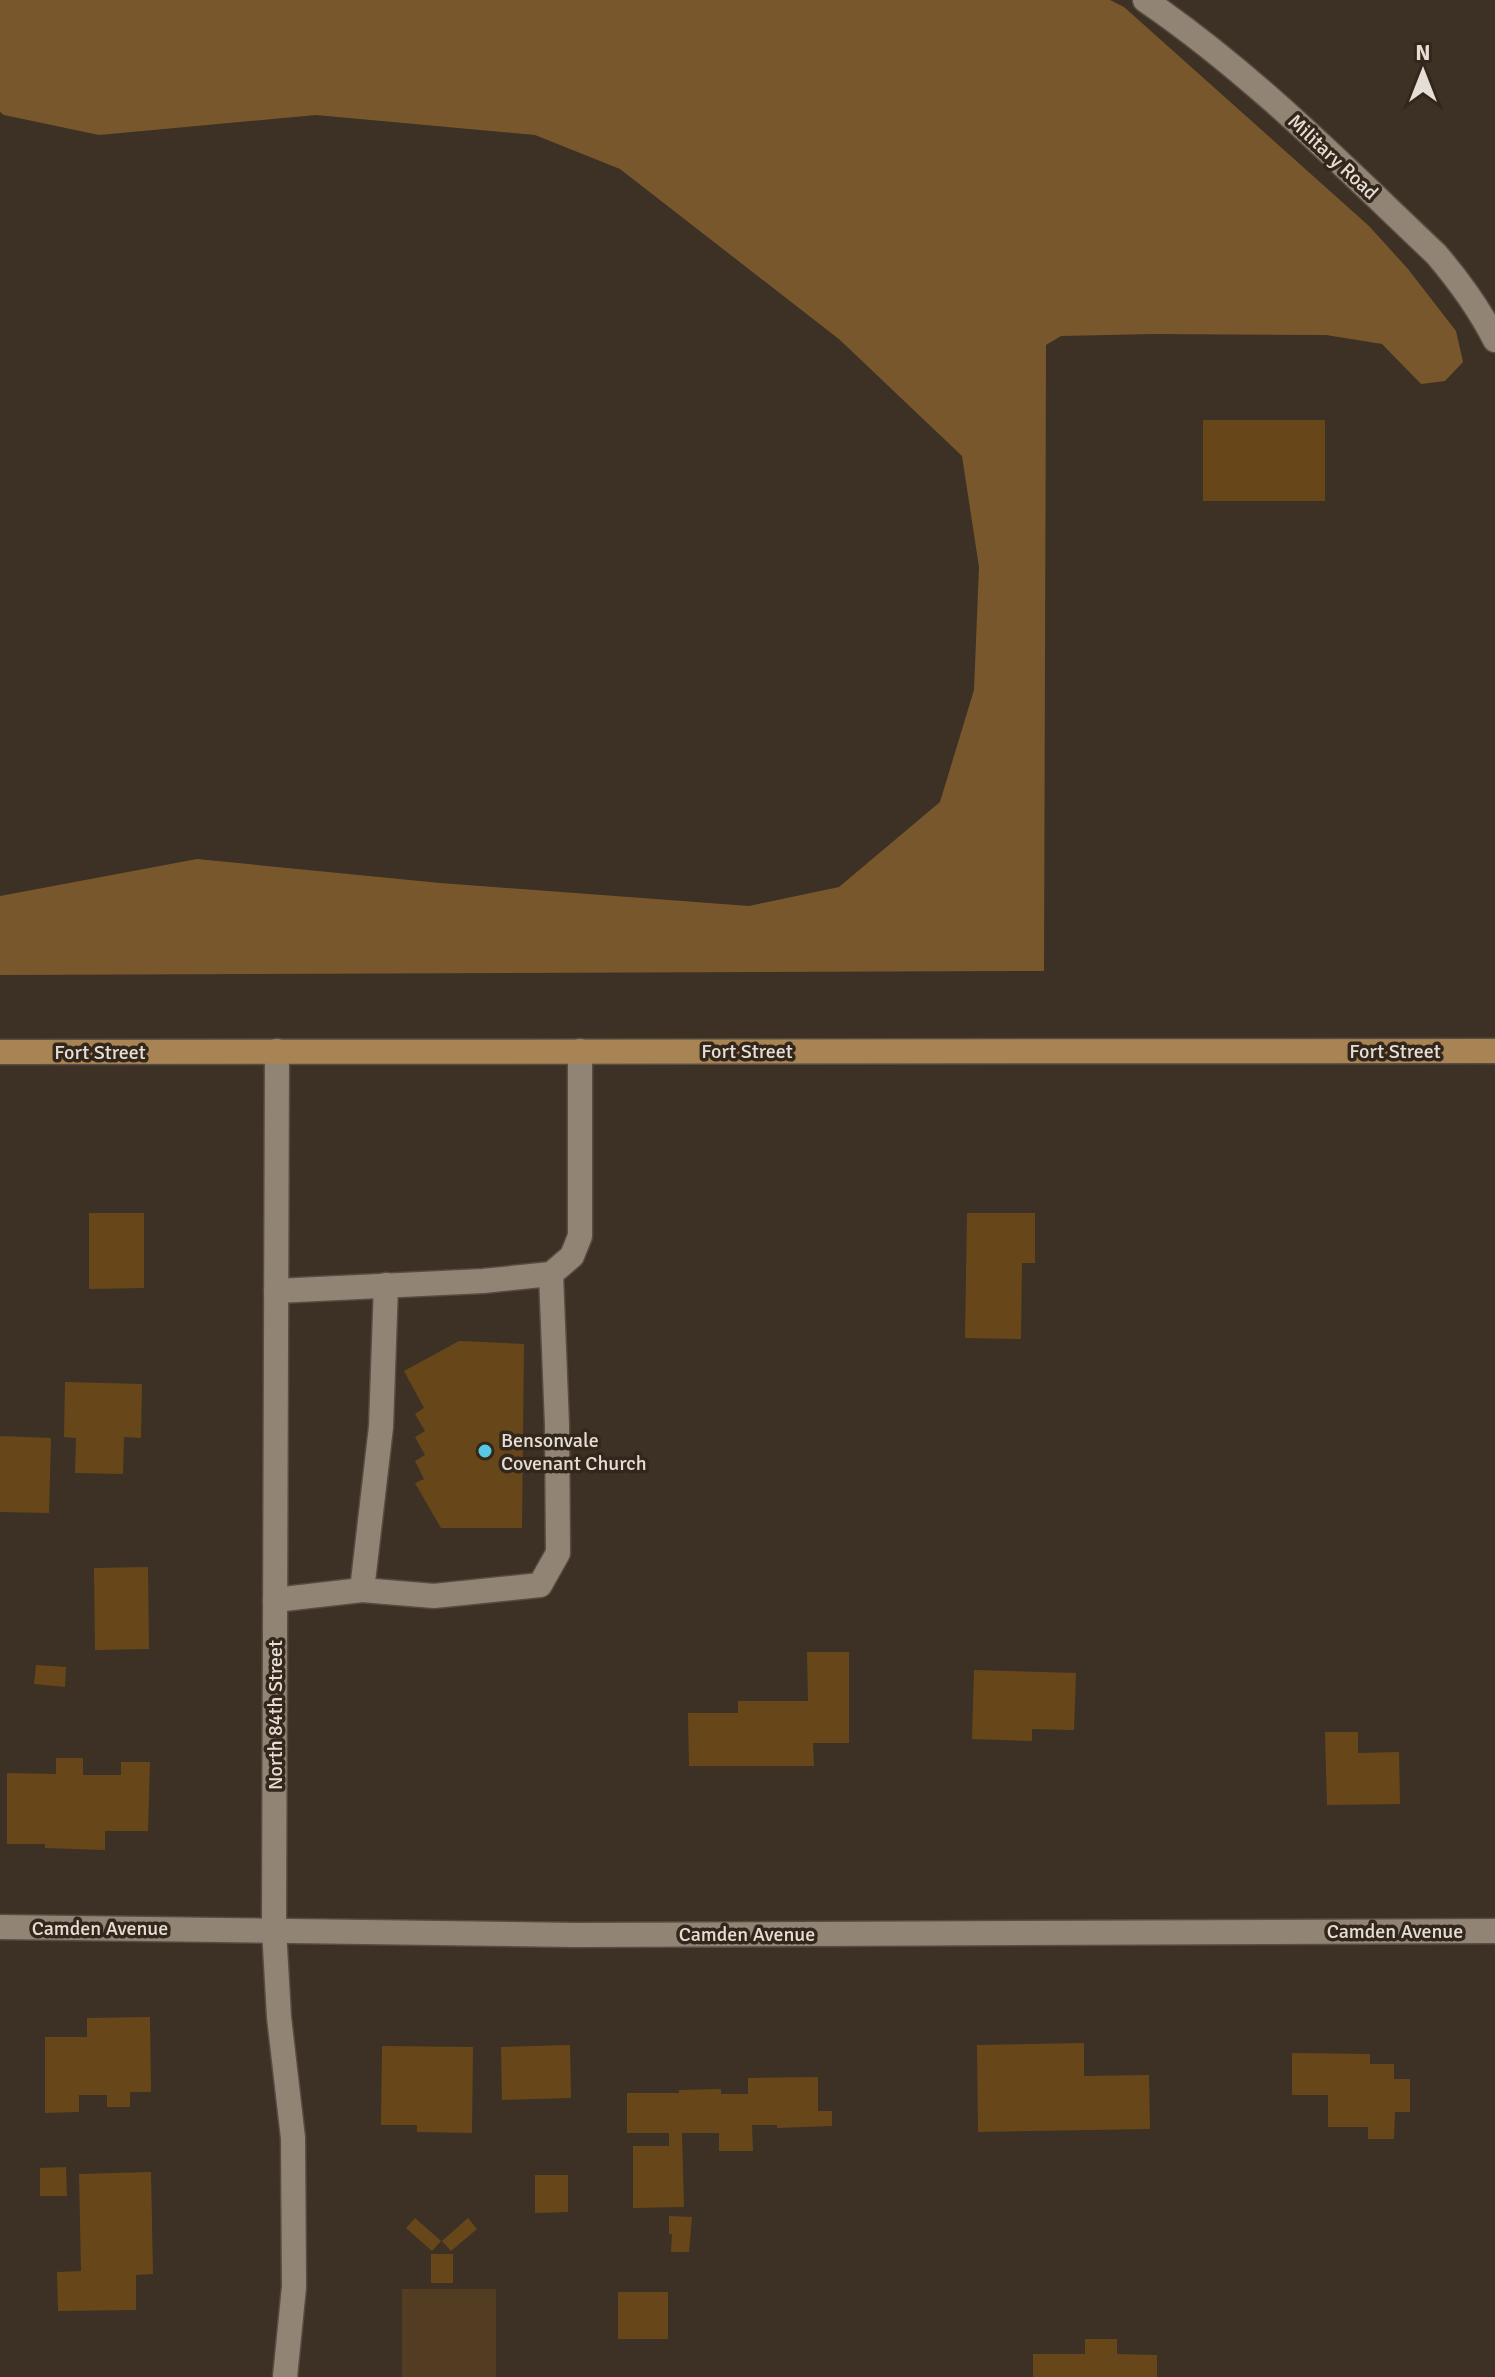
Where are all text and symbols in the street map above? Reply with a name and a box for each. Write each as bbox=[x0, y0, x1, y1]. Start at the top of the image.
north arrow bbox=[1383, 32, 1463, 112]
text: N bbox=[1415, 39, 1431, 66]
street label: Military Road bbox=[1283, 109, 1383, 205]
street label: Fort Street bbox=[701, 1039, 793, 1064]
street label: Fort Street bbox=[1349, 1039, 1441, 1064]
street label: Fort Street bbox=[54, 1040, 146, 1065]
place label: Bensonvale Covenant Church bbox=[501, 1428, 647, 1476]
marker: Bensonvale Covenant Church bbox=[476, 1442, 494, 1460]
street label: North 84th Street bbox=[263, 1640, 288, 1790]
street label: Camden Avenue bbox=[32, 1916, 168, 1941]
street label: Camden Avenue bbox=[1327, 1919, 1463, 1944]
street label: Camden Avenue bbox=[679, 1922, 815, 1947]

